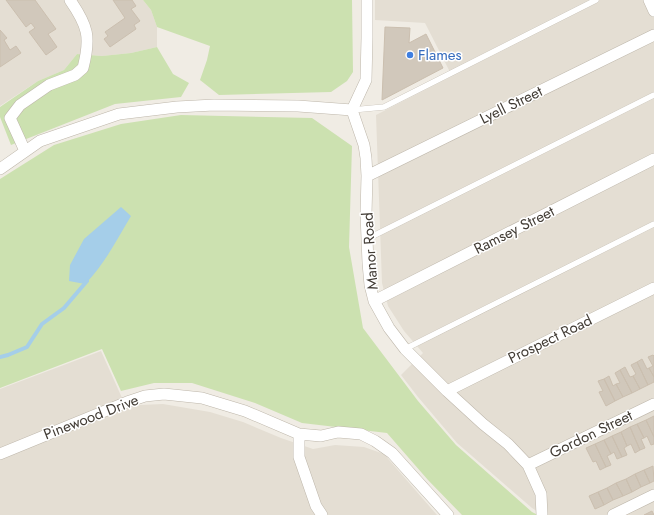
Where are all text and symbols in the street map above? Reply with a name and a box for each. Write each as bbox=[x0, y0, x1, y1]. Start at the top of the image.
place label: Flames bbox=[418, 44, 462, 66]
marker: Flames bbox=[405, 50, 415, 60]
street label: Lyell Street bbox=[476, 80, 546, 130]
street label: Ramsey Street bbox=[470, 200, 558, 260]
street label: Manor Road bbox=[356, 212, 384, 290]
street label: Prospect Road bbox=[504, 309, 596, 369]
street label: Pinewood Drive bbox=[40, 389, 142, 445]
street label: Gordon Street bbox=[546, 404, 637, 464]

